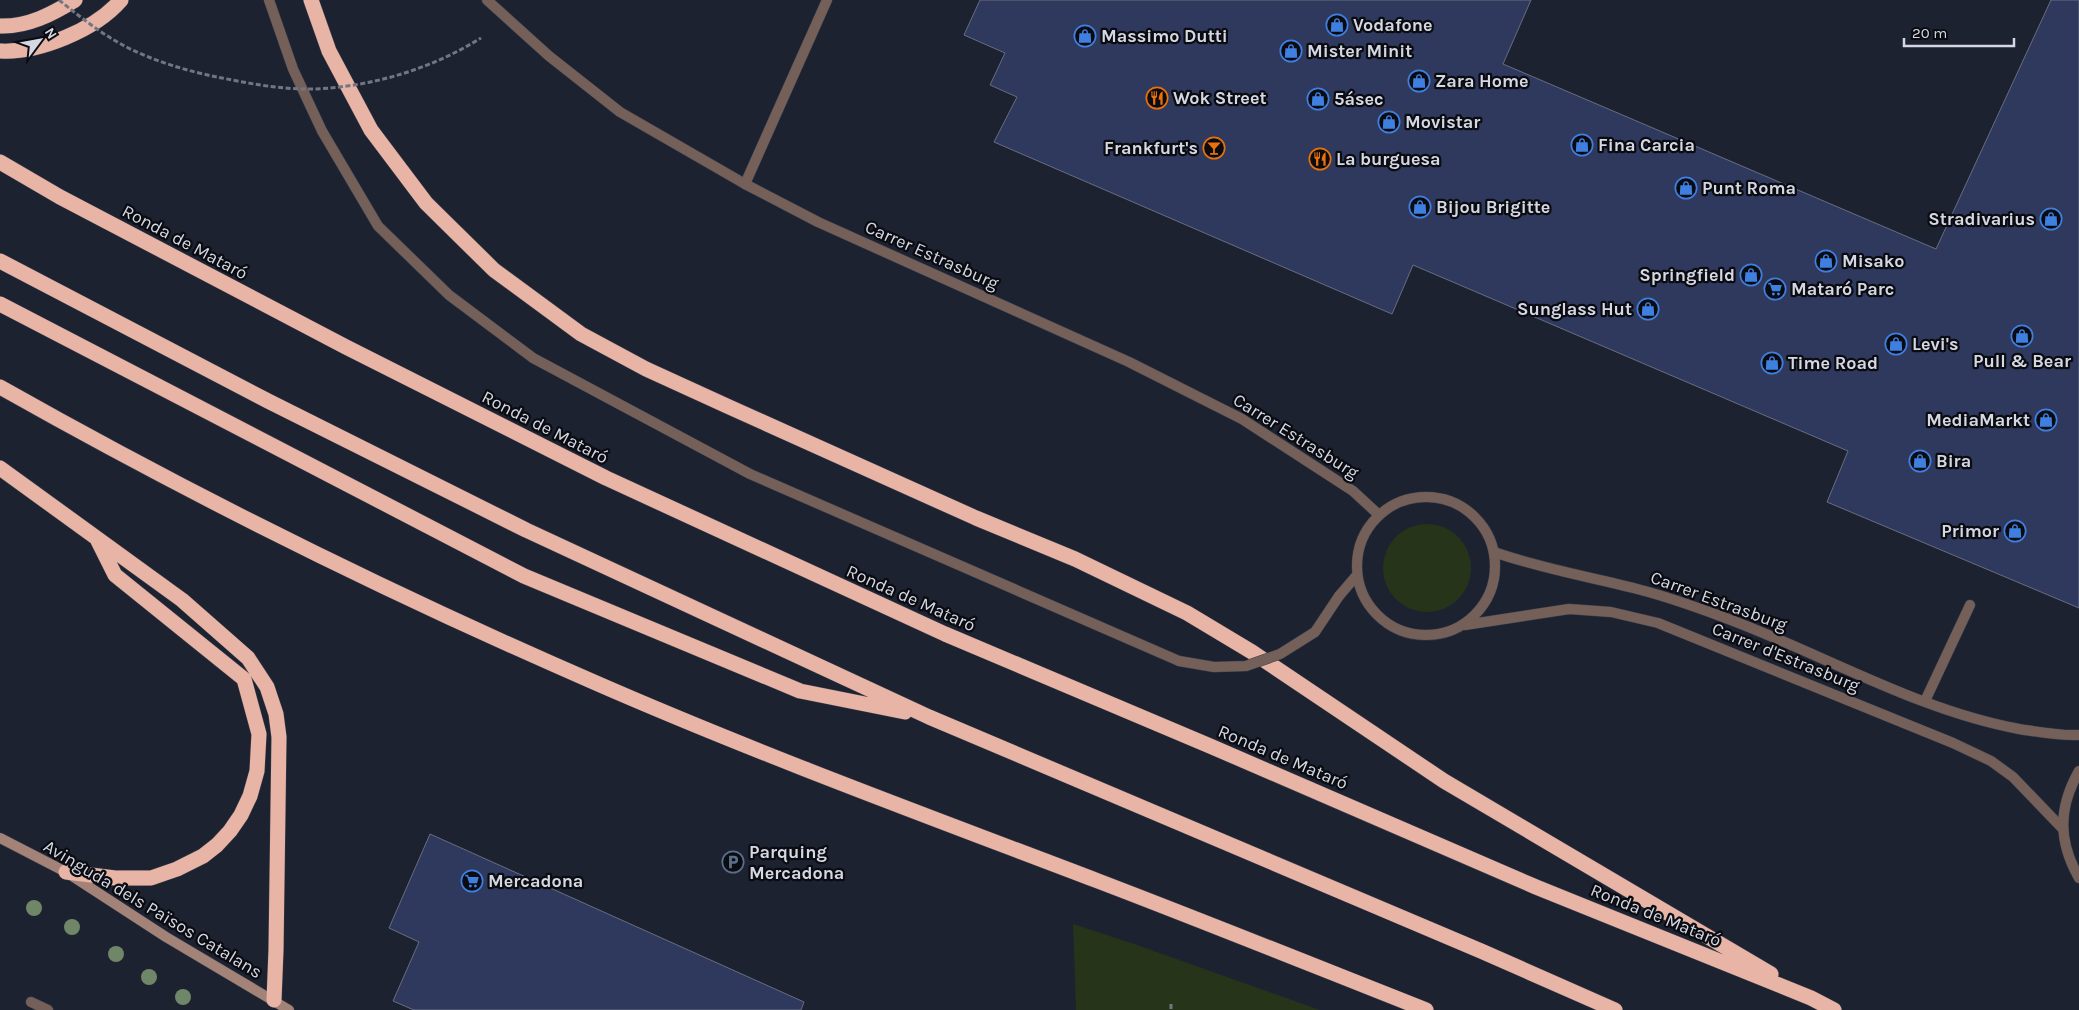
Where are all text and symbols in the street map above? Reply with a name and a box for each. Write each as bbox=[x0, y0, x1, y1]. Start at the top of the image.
shop icon: Vodafone bbox=[1325, 13, 1349, 37]
place label: Vodafone bbox=[1353, 14, 1432, 36]
north arrow bbox=[15, 15, 65, 65]
scale bar bbox=[1904, 15, 2014, 47]
shop icon: Massimo Dutti bbox=[1073, 24, 1097, 48]
text: 20 m bbox=[1912, 24, 1947, 42]
text: N bbox=[41, 25, 60, 42]
place label: Massimo Dutti bbox=[1101, 25, 1228, 47]
shop icon: Mister Minit bbox=[1279, 39, 1303, 63]
place label: Mister Minit bbox=[1307, 40, 1412, 62]
shop icon: Zara Home bbox=[1407, 69, 1431, 93]
place label: Zara Home bbox=[1435, 70, 1529, 92]
restaurant icon: Wok Street bbox=[1145, 86, 1169, 110]
place label: Wok Street bbox=[1173, 87, 1267, 109]
shop icon: 5ásec bbox=[1306, 87, 1330, 111]
place label: 5ásec bbox=[1334, 88, 1384, 110]
shop icon: Movistar bbox=[1377, 110, 1401, 134]
place label: Movistar bbox=[1405, 111, 1480, 133]
shop icon: Fina Carcia bbox=[1570, 133, 1594, 157]
place label: Fina Carcia bbox=[1598, 134, 1695, 156]
bar icon: Frankfurt's bbox=[1202, 136, 1226, 160]
place label: Frankfurt's bbox=[1104, 137, 1198, 159]
restaurant icon: La burguesa bbox=[1308, 147, 1332, 171]
place label: La burguesa bbox=[1336, 148, 1441, 170]
shop icon: Punt Roma bbox=[1674, 176, 1698, 200]
place label: Punt Roma bbox=[1702, 177, 1796, 199]
shop icon: Bijou Brigitte bbox=[1408, 195, 1432, 219]
place label: Bijou Brigitte bbox=[1436, 196, 1550, 218]
street label: Ronda de Mataró bbox=[118, 200, 252, 284]
shop icon: Stradivarius bbox=[2039, 207, 2063, 231]
place label: Stradivarius bbox=[1928, 208, 2035, 230]
street label: Carrer Estrasburg bbox=[862, 216, 1002, 294]
shop icon: Misako bbox=[1814, 249, 1838, 273]
place label: Misako bbox=[1842, 250, 1905, 272]
shop icon: Springfield bbox=[1739, 263, 1763, 287]
place label: Springfield bbox=[1639, 264, 1735, 286]
supermarket icon: Mataró Parc bbox=[1763, 277, 1787, 301]
place label: Mataró Parc bbox=[1791, 278, 1894, 300]
shop icon: Sunglass Hut bbox=[1636, 297, 1660, 321]
place label: Sunglass Hut bbox=[1517, 298, 1632, 320]
shop icon: Pull & Bear bbox=[2010, 324, 2034, 348]
shop icon: Levi's bbox=[1884, 332, 1908, 356]
place label: Levi's bbox=[1912, 333, 1958, 355]
place label: Pull & Bear bbox=[1973, 350, 2071, 372]
shop icon: Time Road bbox=[1760, 351, 1784, 375]
place label: Time Road bbox=[1788, 352, 1878, 374]
street label: Ronda de Mataró bbox=[478, 386, 612, 468]
street label: Carrer Estrasburg bbox=[1229, 388, 1363, 484]
shop icon: MediaMarkt bbox=[2034, 408, 2058, 432]
place label: MediaMarkt bbox=[1926, 409, 2030, 431]
shop icon: Bira bbox=[1908, 449, 1932, 473]
place label: Bira bbox=[1936, 450, 1971, 472]
shop icon: Primor bbox=[2003, 519, 2027, 543]
place label: Primor bbox=[1941, 520, 1999, 542]
street label: Ronda de Mataró bbox=[843, 560, 979, 636]
street label: Carrer Estrasburg bbox=[1648, 566, 1790, 636]
street label: Carrer d'Estrasburg bbox=[1709, 617, 1863, 697]
street label: Ronda de Mataró bbox=[1215, 720, 1351, 794]
street label: Avinguda dels Països Catalans bbox=[40, 835, 266, 983]
place label: Parquing Mercadona bbox=[749, 841, 844, 884]
parking icon: Parquing Mercadona bbox=[721, 850, 745, 874]
supermarket icon: Mercadona bbox=[460, 869, 484, 893]
place label: Mercadona bbox=[488, 870, 583, 892]
street label: Ronda de Mataró bbox=[1587, 879, 1725, 951]

